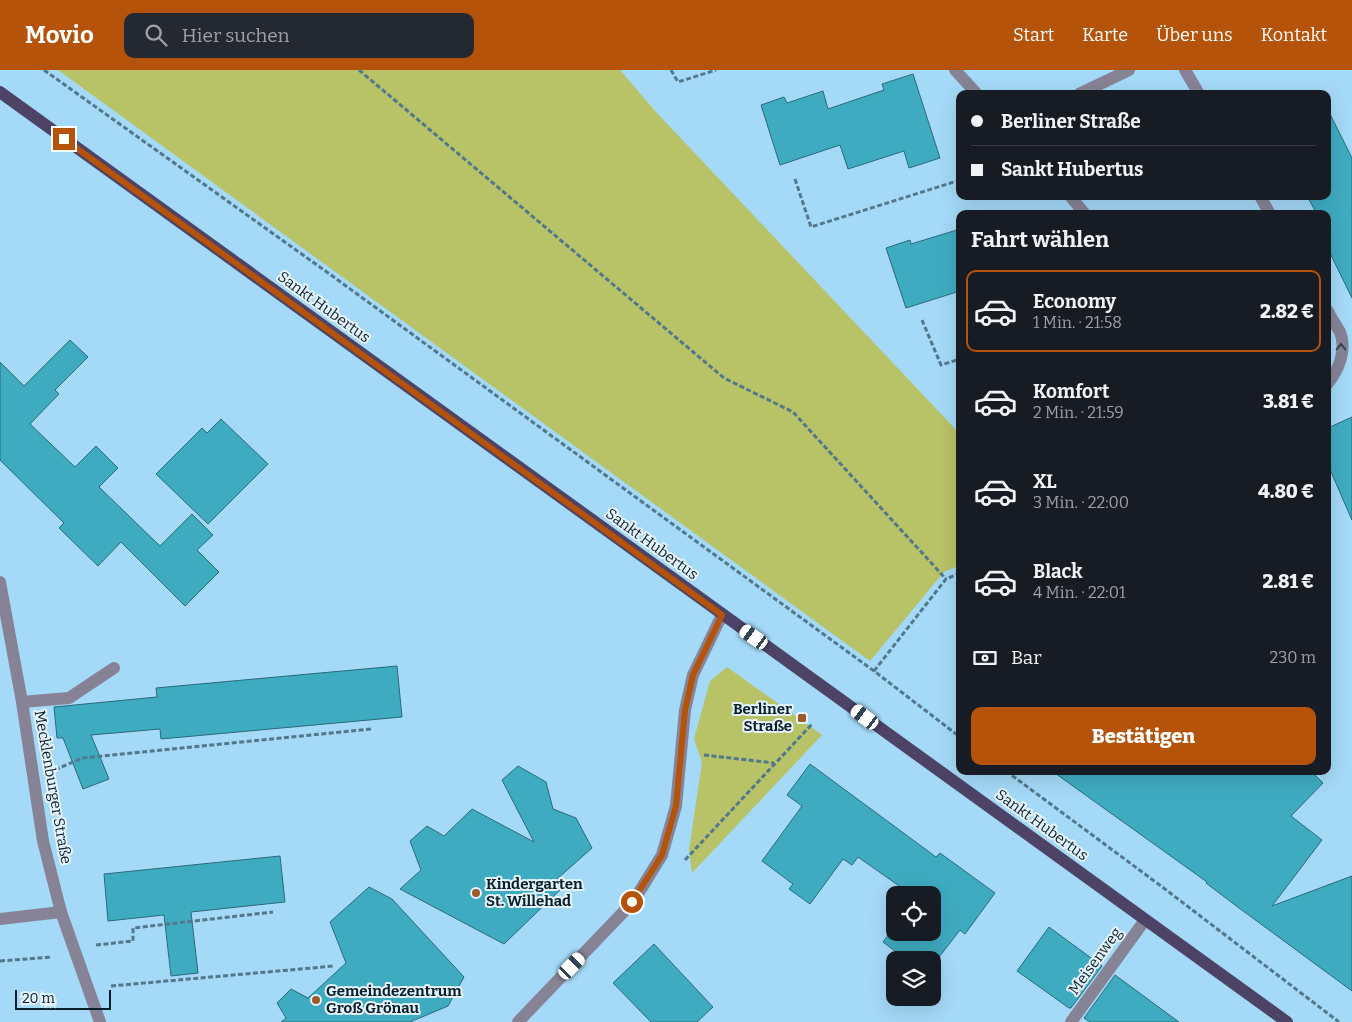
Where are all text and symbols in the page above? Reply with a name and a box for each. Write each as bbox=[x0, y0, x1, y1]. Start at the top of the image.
search box bbox=[124, 13, 474, 58]
text: Movio bbox=[25, 21, 94, 49]
icon: search bbox=[142, 21, 170, 49]
text: Hier suchen bbox=[182, 24, 290, 47]
text: Start bbox=[1013, 24, 1054, 46]
text: Karte bbox=[1082, 24, 1128, 46]
text: Über uns bbox=[1156, 24, 1233, 46]
text: Kontakt bbox=[1261, 24, 1327, 46]
text: Berliner Straße bbox=[1001, 110, 1141, 133]
route end bbox=[53, 128, 75, 150]
text: Sankt Hubertus bbox=[1001, 158, 1143, 181]
text: Fahrt wählen bbox=[971, 226, 1109, 253]
street label: Sankt Hubertus bbox=[274, 267, 374, 347]
icon: car bbox=[973, 289, 1018, 334]
text: Economy bbox=[1033, 290, 1116, 313]
text: 2.82 € bbox=[1260, 300, 1314, 323]
text: 1 Min. · 21:58 bbox=[1033, 313, 1122, 332]
one-way arrow bbox=[1336, 343, 1346, 351]
icon: car bbox=[973, 379, 1018, 424]
text: Komfort bbox=[1033, 380, 1109, 403]
text: 3.81 € bbox=[1263, 390, 1314, 413]
text: 2 Min. · 21:59 bbox=[1033, 403, 1124, 422]
icon: car bbox=[973, 469, 1018, 514]
text: XL bbox=[1033, 470, 1057, 493]
text: 4.80 € bbox=[1258, 480, 1314, 503]
text: 3 Min. · 22:00 bbox=[1033, 493, 1129, 512]
street label: Sankt Hubertus bbox=[602, 504, 702, 584]
icon: car bbox=[973, 559, 1018, 604]
text: Black bbox=[1033, 560, 1083, 583]
text: 2.81 € bbox=[1263, 570, 1314, 593]
text: 4 Min. · 22:01 bbox=[1033, 583, 1125, 602]
car bbox=[737, 622, 770, 652]
icon: cash bbox=[971, 644, 999, 672]
text: Bar bbox=[1011, 646, 1042, 669]
text: 230 m bbox=[1269, 648, 1316, 667]
place label: Berliner Straße bbox=[733, 700, 792, 735]
car bbox=[848, 702, 881, 732]
button: Bestätigen bbox=[971, 707, 1316, 765]
street label: Mecklenburger Straße bbox=[31, 709, 75, 865]
marker: Berliner Straße bbox=[796, 712, 808, 724]
street label: Sankt Hubertus bbox=[992, 785, 1092, 865]
place label: Kindergarten St. Willehad bbox=[486, 875, 583, 910]
map controls bbox=[886, 886, 941, 1006]
button: locate bbox=[886, 886, 941, 941]
marker: Kindergarten St. Willehad bbox=[470, 887, 482, 899]
route start bbox=[621, 891, 643, 913]
street label: Meisenweg bbox=[1065, 924, 1125, 998]
car bbox=[556, 950, 587, 982]
button: layers bbox=[886, 951, 941, 1006]
place label: Gemeindezentrum Groß Grönau bbox=[326, 982, 462, 1017]
scale bar bbox=[15, 987, 111, 1010]
text: 20 m bbox=[22, 990, 55, 1007]
marker: Gemeindezentrum Groß Grönau bbox=[310, 994, 322, 1006]

